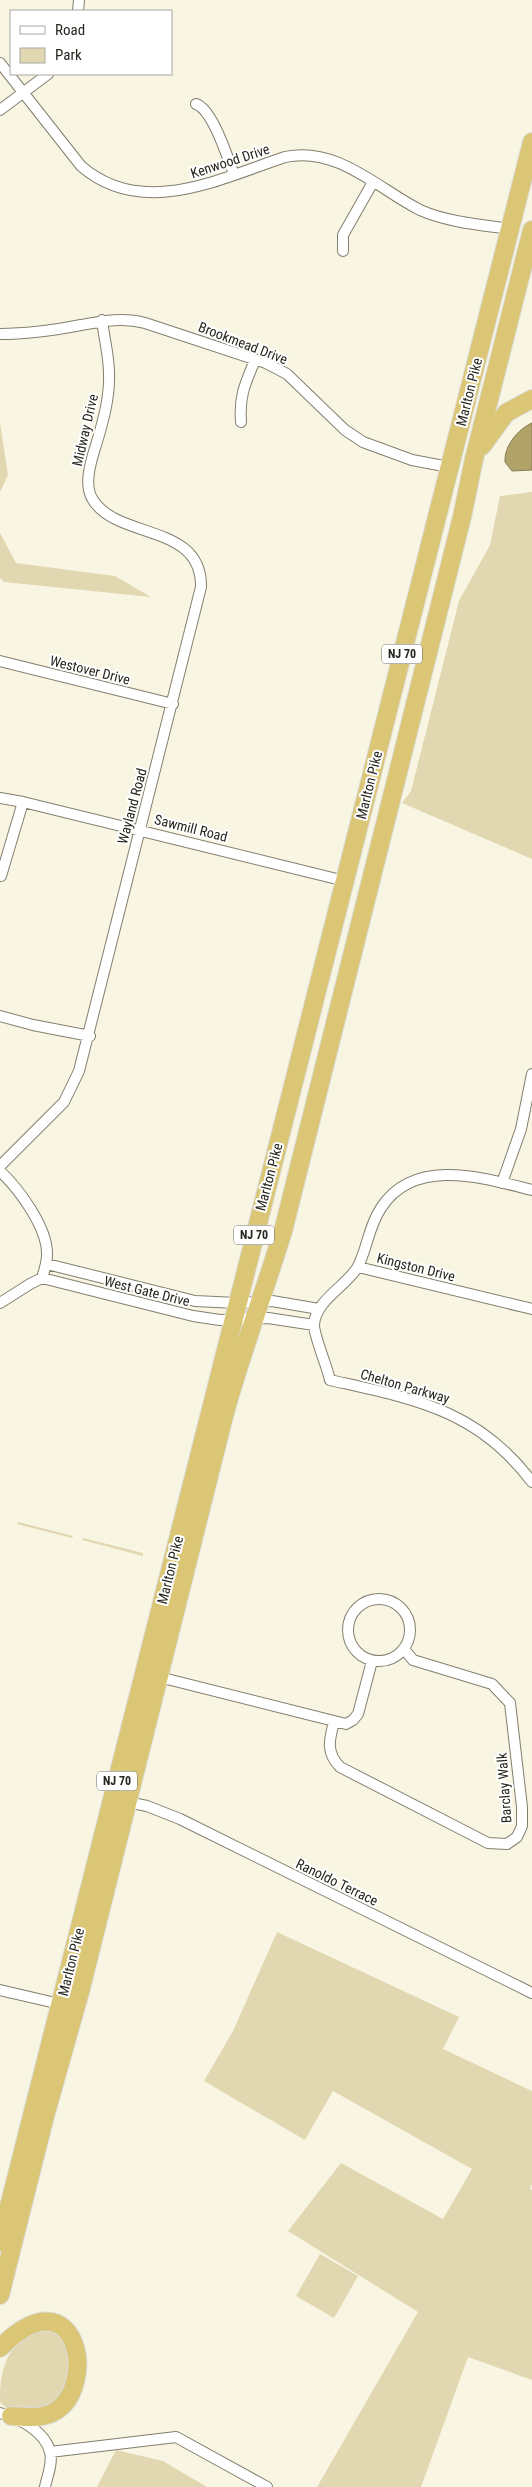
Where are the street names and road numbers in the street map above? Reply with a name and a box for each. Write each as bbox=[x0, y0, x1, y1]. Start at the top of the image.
street label: Kenwood Drive bbox=[189, 141, 272, 181]
street label: Brookmead Drive bbox=[196, 319, 290, 367]
street label: Marlton Pike bbox=[453, 356, 485, 428]
street label: Midway Drive bbox=[69, 392, 101, 468]
road number: NJ 70 bbox=[382, 644, 422, 664]
street label: Westover Drive bbox=[48, 652, 132, 688]
street label: Marlton Pike bbox=[353, 749, 385, 821]
street label: Wayland Road bbox=[114, 766, 150, 846]
street label: Sawmill Road bbox=[153, 811, 229, 845]
street label: Marlton Pike bbox=[252, 1141, 286, 1213]
road number: NJ 70 bbox=[234, 1226, 274, 1244]
street label: Kingston Drive bbox=[375, 1250, 457, 1285]
street label: West Gate Drive bbox=[103, 1273, 192, 1309]
street label: Chelton Parkway bbox=[359, 1366, 452, 1406]
street label: Marlton Pike bbox=[154, 1534, 186, 1606]
street label: Barclay Walk bbox=[494, 1752, 514, 1824]
road number: NJ 70 bbox=[97, 1772, 137, 1790]
street label: Ranoldo Terrace bbox=[293, 1855, 381, 1909]
street label: Marlton Pike bbox=[55, 1926, 87, 1998]

